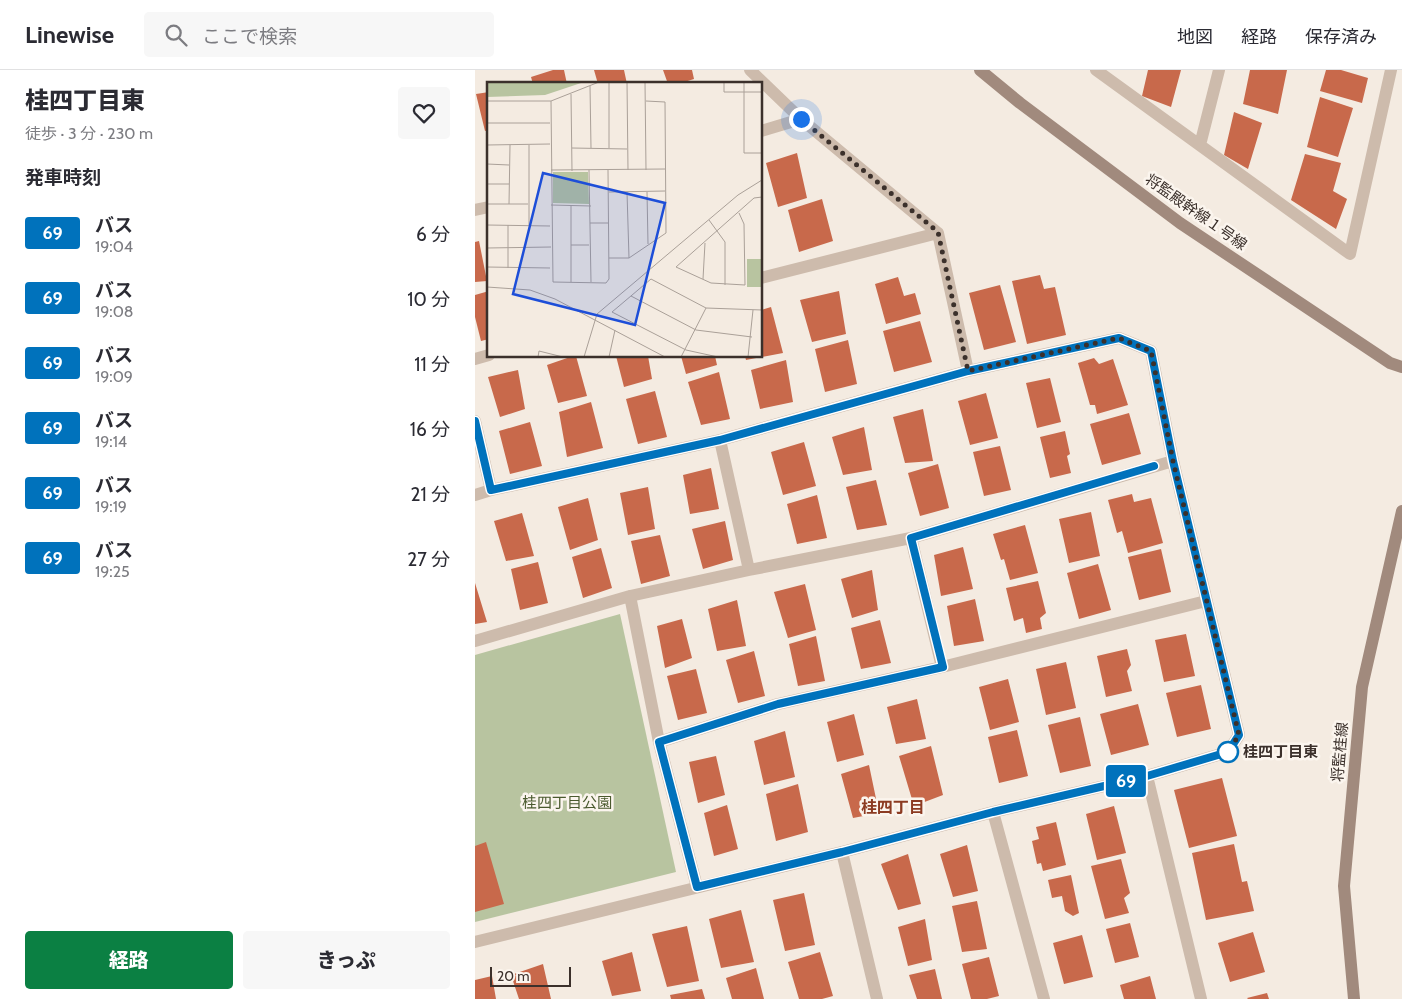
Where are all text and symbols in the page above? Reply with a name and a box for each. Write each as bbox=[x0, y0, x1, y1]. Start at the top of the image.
search box bbox=[144, 12, 494, 57]
text: Linewise bbox=[25, 20, 114, 49]
icon: search bbox=[162, 21, 190, 49]
text: ここで検索 bbox=[202, 25, 297, 48]
text: 地図 bbox=[1177, 26, 1213, 48]
text: 経路 bbox=[1241, 26, 1277, 48]
text: 保存済み bbox=[1305, 26, 1377, 48]
inset map bbox=[487, 82, 763, 358]
text: 桂四丁目東 bbox=[25, 86, 145, 115]
button: heart bbox=[398, 87, 450, 139]
your location bbox=[789, 107, 814, 132]
text: 徒歩 · 3 分 · 230 m bbox=[25, 124, 153, 143]
text: 発車時刻 bbox=[25, 166, 101, 189]
street label: 将監殿幹線１号線 bbox=[1142, 170, 1250, 254]
text: バス bbox=[95, 214, 133, 237]
text: 69 bbox=[42, 222, 63, 244]
text: 6 分 bbox=[416, 223, 450, 246]
text: 19:04 bbox=[95, 237, 133, 256]
text: バス bbox=[95, 279, 133, 302]
text: 69 bbox=[42, 287, 63, 309]
text: 10 分 bbox=[407, 288, 450, 311]
text: 19:08 bbox=[95, 302, 134, 321]
text: バス bbox=[95, 344, 133, 367]
text: 69 bbox=[42, 352, 63, 374]
text: 11 分 bbox=[414, 353, 450, 376]
text: 19:09 bbox=[95, 367, 133, 386]
text: バス bbox=[95, 409, 133, 432]
text: 69 bbox=[42, 417, 63, 439]
text: 16 分 bbox=[410, 418, 450, 441]
text: 19:14 bbox=[95, 432, 127, 451]
text: バス bbox=[95, 474, 133, 497]
text: 69 bbox=[42, 482, 63, 504]
text: 21 分 bbox=[411, 483, 450, 506]
text: 19:19 bbox=[95, 497, 127, 516]
text: バス bbox=[95, 539, 133, 562]
text: 69 bbox=[42, 547, 63, 569]
text: 27 分 bbox=[407, 548, 450, 571]
text: 19:25 bbox=[95, 562, 130, 581]
street label: 将監桂線 bbox=[1328, 721, 1352, 783]
marker: 桂四丁目東 bbox=[1217, 741, 1239, 763]
place label: 桂四丁目東 bbox=[1243, 743, 1318, 761]
line badge: 69 bbox=[1103, 765, 1149, 797]
text: 69 bbox=[1116, 770, 1136, 792]
park label: 桂四丁目公園 bbox=[522, 794, 612, 812]
district label: 桂四丁目 bbox=[861, 798, 925, 817]
button: 経路 bbox=[25, 931, 233, 989]
button: きっぷ bbox=[243, 931, 450, 989]
scale bar bbox=[490, 964, 571, 987]
text: 20 m bbox=[497, 967, 530, 985]

